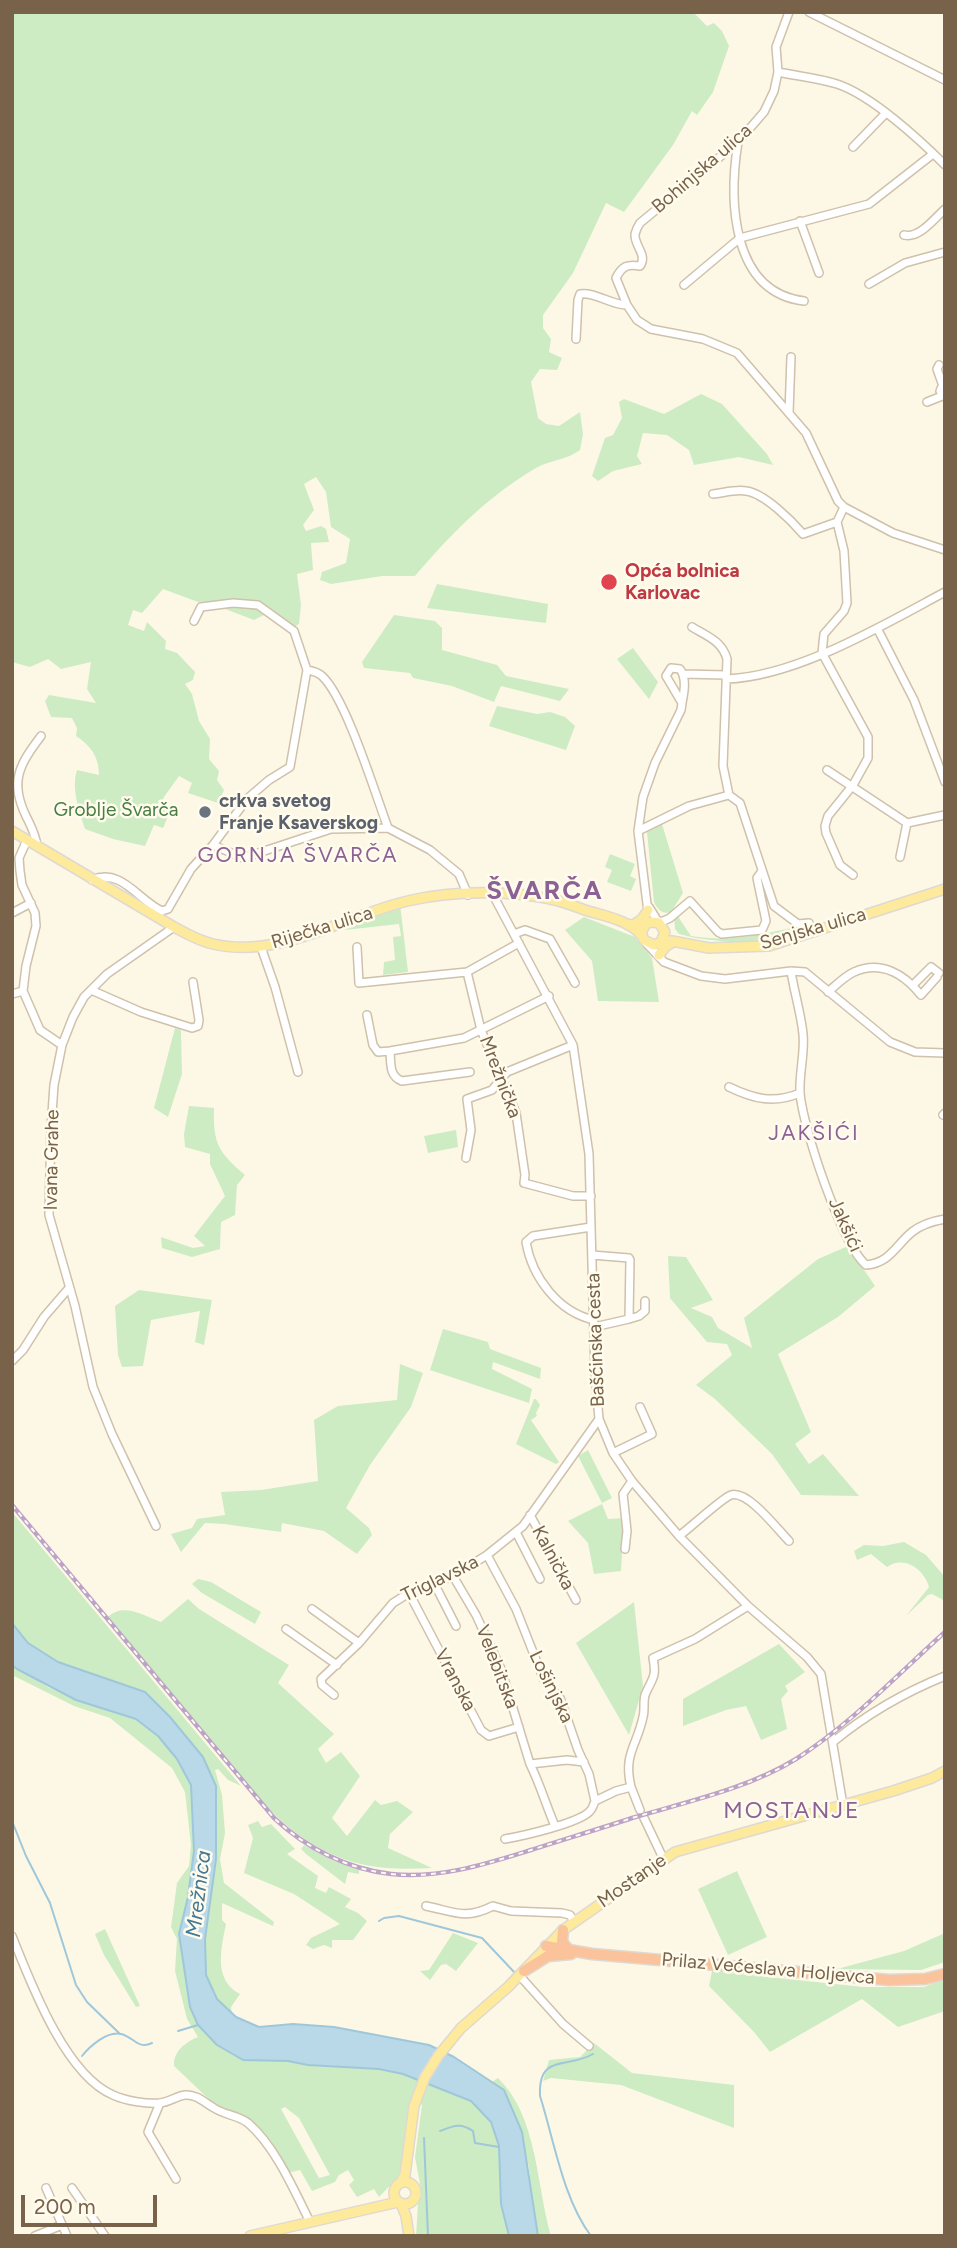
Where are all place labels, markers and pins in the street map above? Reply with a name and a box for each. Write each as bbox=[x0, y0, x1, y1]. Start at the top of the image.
place label: Opća bolnica Karlovac bbox=[625, 560, 740, 604]
marker: Opća bolnica Karlovac bbox=[599, 572, 619, 592]
place label: crkva svetog Franje Ksaverskog bbox=[219, 790, 378, 834]
marker: crkva svetog Franje Ksaverskog bbox=[197, 804, 213, 820]

